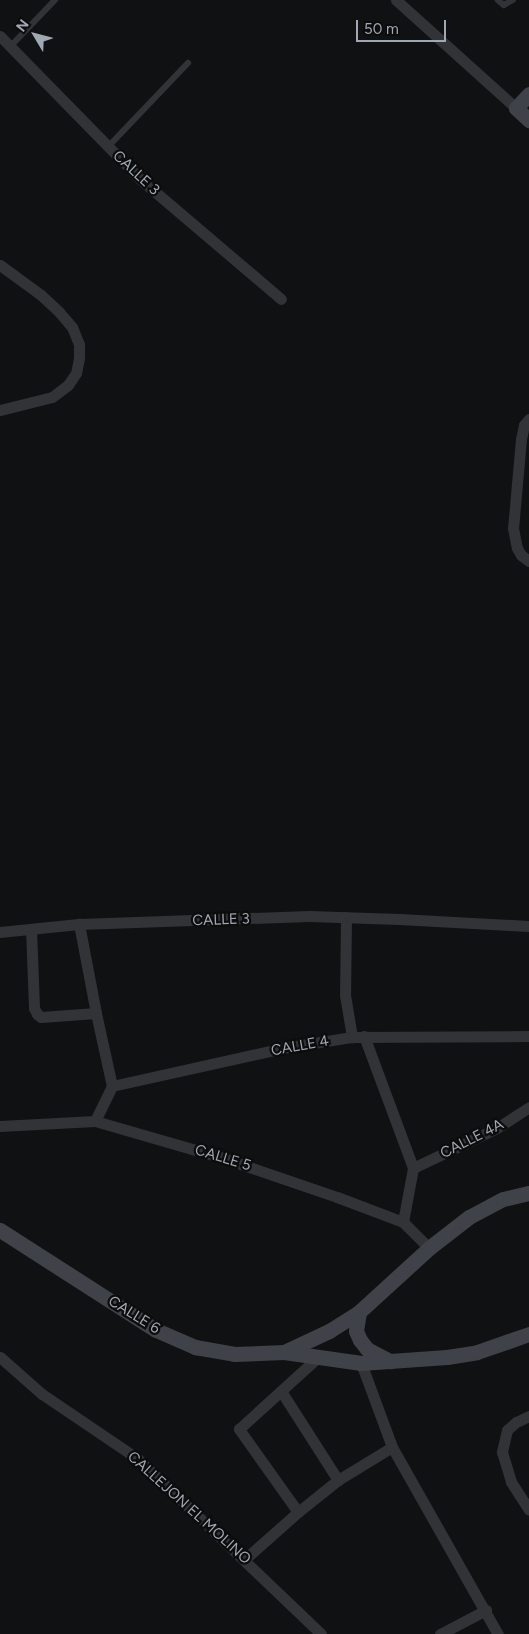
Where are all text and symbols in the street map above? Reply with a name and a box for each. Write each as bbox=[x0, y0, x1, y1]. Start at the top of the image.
north arrow bbox=[10, 10, 60, 60]
scale bar bbox=[359, 10, 449, 42]
text: N bbox=[13, 16, 33, 35]
text: 50 m bbox=[364, 20, 399, 38]
street label: CALLE 3 bbox=[109, 147, 163, 199]
street label: CALLE 3 bbox=[192, 910, 250, 930]
street label: CALLE 4 bbox=[270, 1032, 330, 1060]
street label: CALLE 4A bbox=[437, 1115, 507, 1163]
street label: CALLE 5 bbox=[193, 1141, 253, 1175]
street label: CALLE 6 bbox=[105, 1292, 163, 1338]
street label: CALLEJON EL MOLINO bbox=[124, 1448, 254, 1568]

